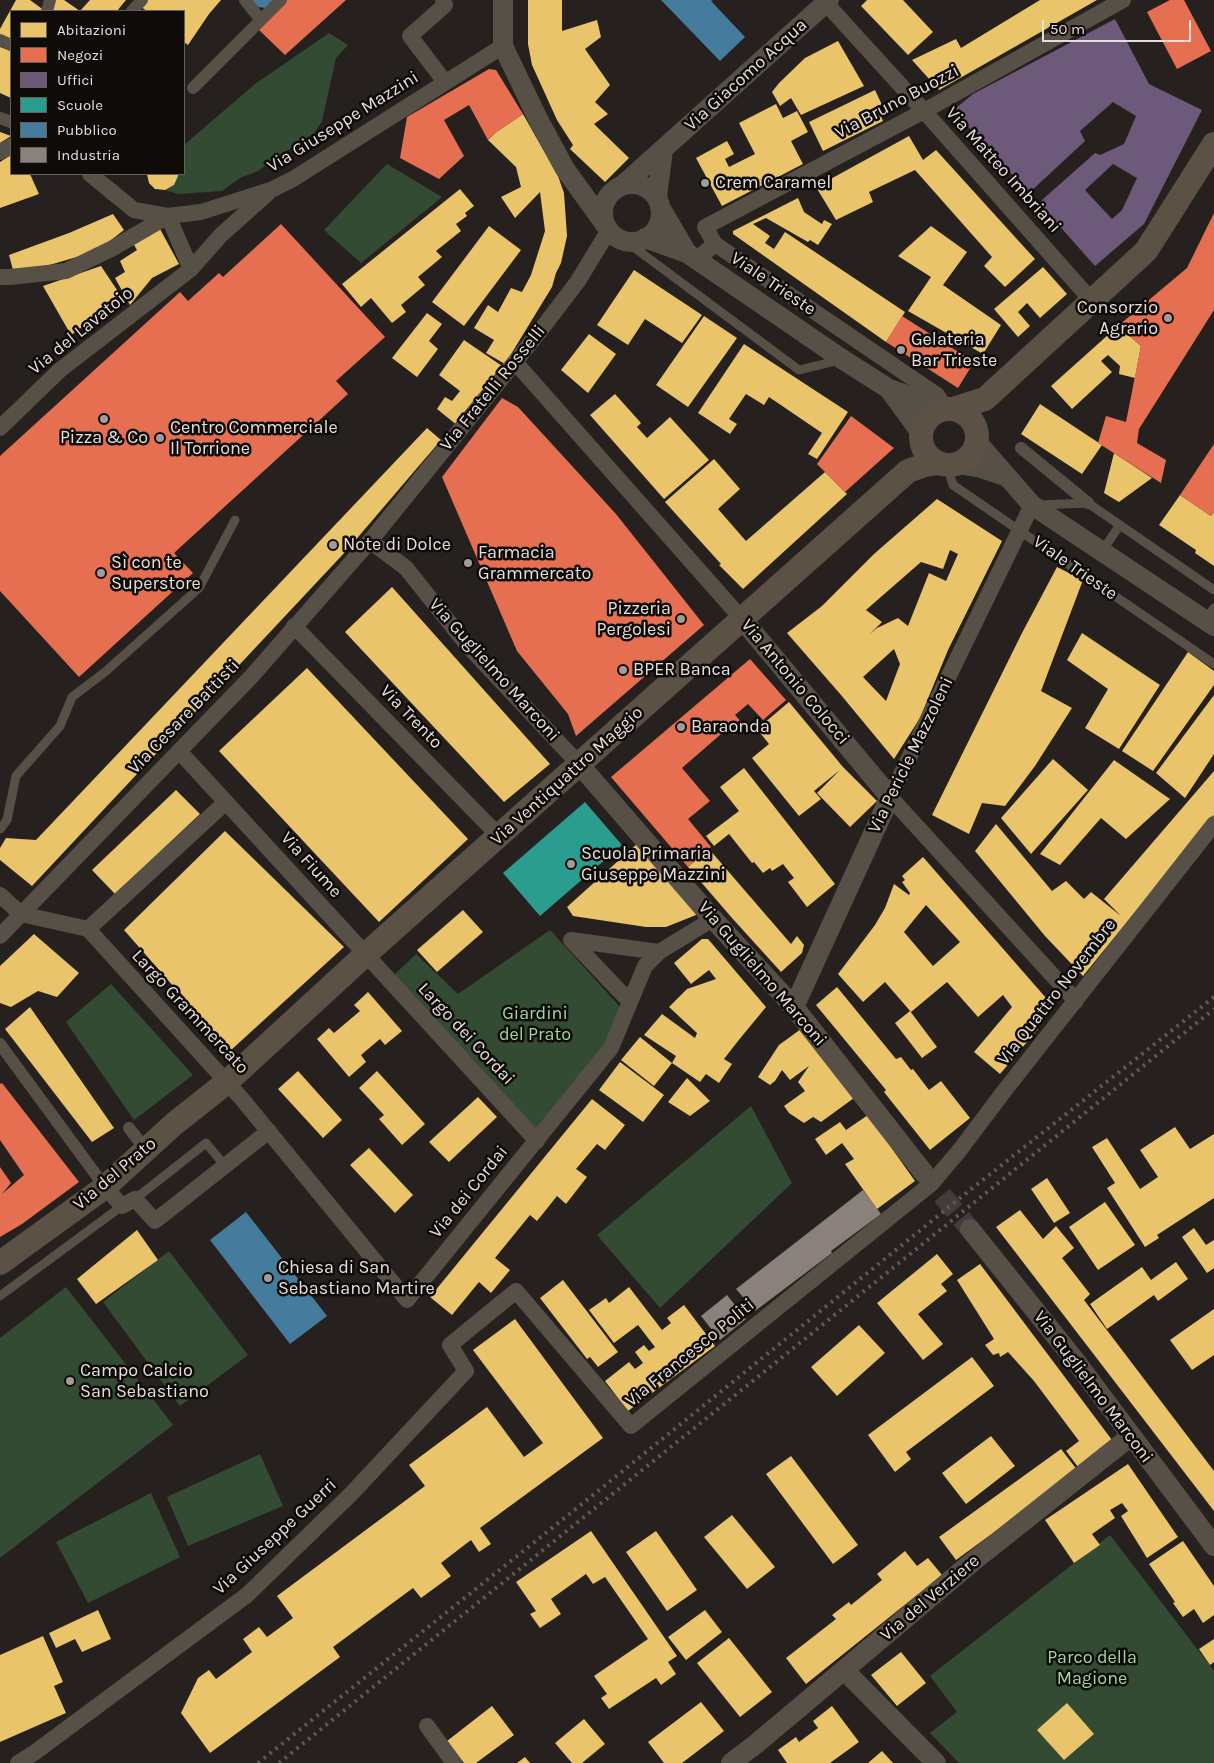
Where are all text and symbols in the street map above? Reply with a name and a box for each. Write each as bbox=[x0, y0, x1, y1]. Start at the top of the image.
legend bbox=[10, 10, 185, 175]
scale bar bbox=[1044, 10, 1193, 42]
street label: Via Giacomo Acqua bbox=[680, 14, 812, 136]
text: 50 m bbox=[1050, 20, 1085, 38]
text: Abitazioni bbox=[57, 21, 126, 39]
text: Negozi bbox=[57, 46, 103, 64]
street label: Via Bruno Buozzi bbox=[831, 60, 963, 144]
street label: Via Giuseppe Mazzini bbox=[263, 67, 423, 177]
text: Uffici bbox=[57, 71, 94, 89]
text: Scuole bbox=[57, 96, 103, 114]
street label: Via Matteo Imbriani bbox=[941, 102, 1065, 238]
text: Pubblico bbox=[57, 121, 117, 139]
text: Industria bbox=[57, 146, 120, 164]
place label: Crem Caramel bbox=[715, 172, 831, 194]
marker: Crem Caramel bbox=[699, 177, 711, 189]
street label: Viale Trieste bbox=[726, 248, 820, 320]
street label: Via del Lavatoio bbox=[24, 282, 138, 380]
place label: Consorzio Agrario bbox=[1077, 297, 1158, 340]
marker: Consorzio Agrario bbox=[1162, 312, 1174, 324]
street label: Via Fratelli Rosselli bbox=[436, 321, 550, 455]
place label: Gelateria Bar Trieste bbox=[911, 329, 997, 372]
marker: Gelateria Bar Trieste bbox=[895, 344, 907, 356]
marker: Pizza & Co bbox=[98, 413, 110, 425]
place label: Centro Commerciale Il Torrione bbox=[170, 417, 338, 459]
place label: Pizza & Co bbox=[60, 427, 148, 449]
marker: Centro Commerciale Il Torrione bbox=[154, 432, 166, 444]
street label: Viale Trieste bbox=[1029, 531, 1121, 605]
place label: Note di Dolce bbox=[343, 534, 451, 556]
marker: Note di Dolce bbox=[327, 539, 339, 551]
place label: Farmacia Grammercato bbox=[478, 542, 591, 584]
place label: Sì con te Superstore bbox=[111, 552, 201, 594]
marker: Farmacia Grammercato bbox=[462, 557, 474, 569]
marker: Sì con te Superstore bbox=[95, 567, 107, 579]
street label: Via Guglielmo Marconi bbox=[424, 594, 564, 746]
place label: Pizzeria Pergolesi bbox=[596, 598, 671, 640]
marker: Pizzeria Pergolesi bbox=[675, 613, 687, 625]
street label: Via Antonio Colocci bbox=[736, 615, 854, 749]
street label: Via Cesare Battisti bbox=[124, 655, 244, 779]
place label: BPER Banca bbox=[633, 659, 731, 681]
marker: BPER Banca bbox=[617, 664, 629, 676]
street label: Via Pericle Mazzoleni bbox=[864, 673, 958, 837]
street label: Via Trento bbox=[375, 681, 447, 753]
street label: Via Ventiquattro Maggio bbox=[486, 702, 648, 850]
place label: Baraonda bbox=[691, 716, 770, 738]
marker: Baraonda bbox=[675, 721, 687, 733]
street label: Via Fiume bbox=[276, 828, 346, 902]
place label: Scuola Primaria Giuseppe Mazzini bbox=[581, 843, 726, 886]
marker: Scuola Primaria Giuseppe Mazzini bbox=[565, 858, 577, 870]
street label: Via Guglielmo Marconi bbox=[693, 897, 831, 1051]
street label: Via Quattro Novembre bbox=[993, 914, 1121, 1070]
street label: Largo Grammercato bbox=[127, 945, 253, 1079]
street label: Largo dei Cordai bbox=[413, 978, 519, 1090]
park label: Giardini del Prato bbox=[499, 1003, 571, 1046]
street label: Via del Prato bbox=[69, 1133, 161, 1215]
street label: Via dei Cordai bbox=[425, 1141, 513, 1243]
place label: Chiesa di San Sebastiano Martire bbox=[278, 1257, 435, 1300]
marker: Chiesa di San Sebastiano Martire bbox=[262, 1272, 274, 1284]
street label: Via Francesco Politi bbox=[621, 1294, 759, 1412]
street label: Via Guglielmo Marconi bbox=[1029, 1307, 1157, 1467]
place label: Campo Calcio San Sebastiano bbox=[80, 1360, 209, 1402]
marker: Campo Calcio San Sebastiano bbox=[64, 1375, 76, 1387]
street label: Via Giuseppe Guerri bbox=[209, 1474, 341, 1600]
street label: Via del Verziere bbox=[876, 1550, 984, 1646]
park label: Parco della Magione bbox=[1047, 1647, 1137, 1690]

